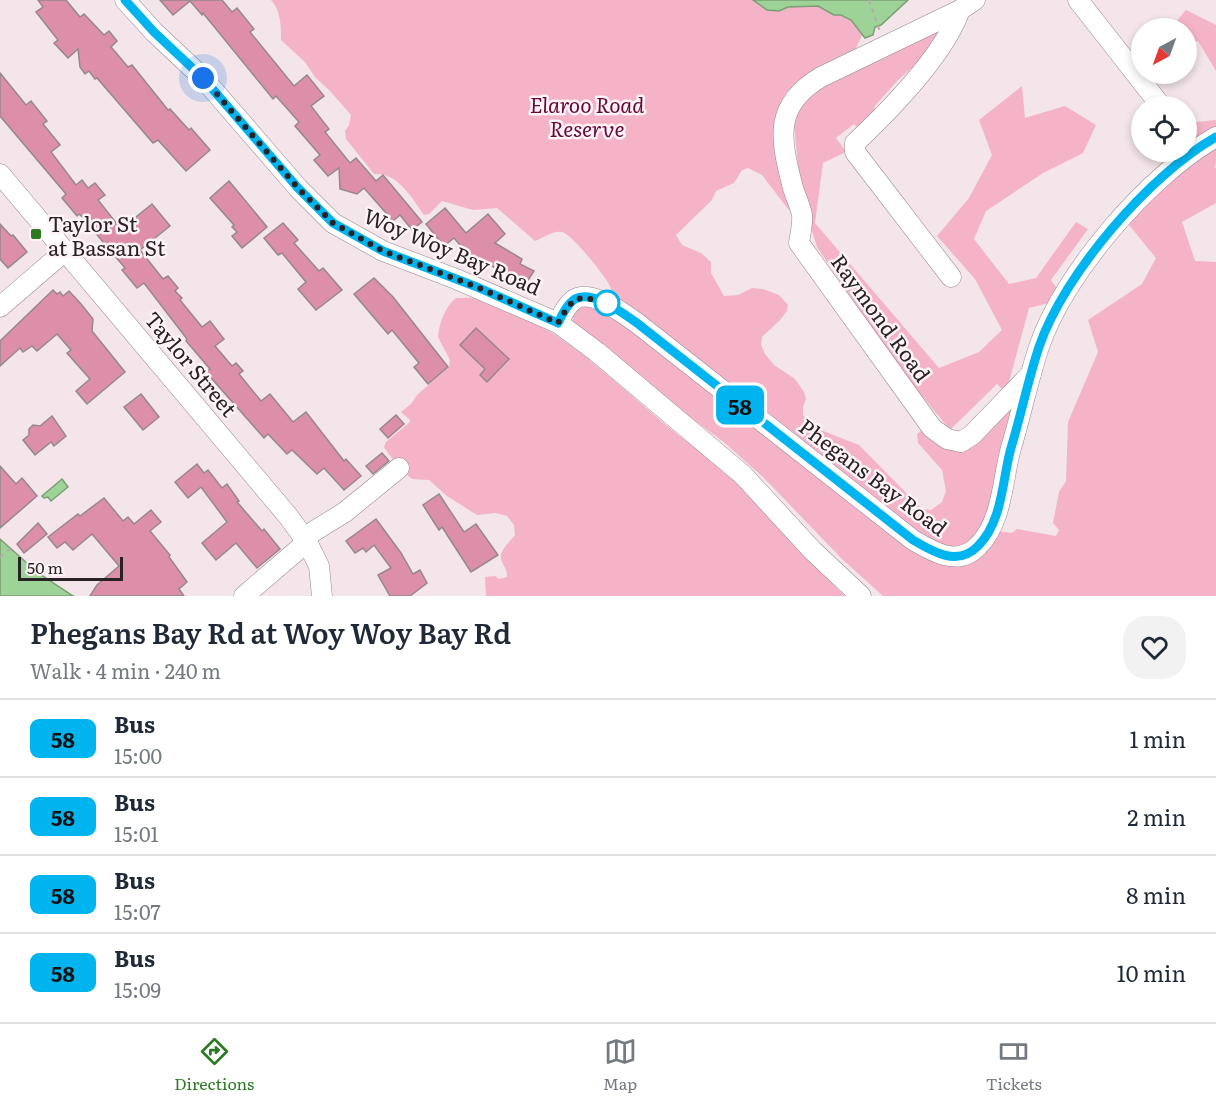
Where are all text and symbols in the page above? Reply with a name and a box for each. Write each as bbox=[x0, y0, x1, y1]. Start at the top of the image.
north arrow bbox=[1131, 18, 1197, 84]
map controls bbox=[1131, 18, 1197, 162]
your location bbox=[188, 63, 218, 93]
park label: Elaroo Road Reserve bbox=[530, 88, 644, 143]
button: locate bbox=[1131, 96, 1197, 162]
street label: Woy Woy Bay Road bbox=[360, 199, 547, 301]
place label: Taylor St at Bassan St bbox=[48, 207, 166, 262]
marker: Taylor St at Bassan St bbox=[29, 227, 43, 241]
street label: Raymond Road bbox=[825, 247, 939, 387]
unlabelled marker bbox=[594, 290, 620, 316]
street label: Taylor Street bbox=[139, 304, 246, 423]
line badge: 58 bbox=[713, 386, 767, 424]
text: 58 bbox=[728, 390, 752, 421]
street label: Phegans Bay Road bbox=[793, 410, 955, 542]
scale bar bbox=[18, 554, 123, 582]
text: 50 m bbox=[27, 555, 63, 579]
text: Phegans Bay Rd at Woy Woy Bay Rd bbox=[30, 611, 511, 653]
button: heart bbox=[1123, 616, 1186, 679]
text: Walk · 4 min · 240 m bbox=[30, 655, 221, 685]
text: Bus bbox=[114, 707, 155, 740]
text: 1 min bbox=[1129, 722, 1186, 755]
text: 58 bbox=[51, 723, 75, 754]
text: 15:00 bbox=[114, 740, 162, 770]
text: Bus bbox=[114, 785, 155, 818]
text: 2 min bbox=[1127, 800, 1186, 833]
text: 58 bbox=[51, 801, 75, 832]
text: 15:01 bbox=[114, 818, 159, 848]
text: Bus bbox=[114, 863, 155, 896]
text: 8 min bbox=[1126, 878, 1186, 911]
text: 58 bbox=[51, 879, 75, 910]
text: 15:07 bbox=[114, 896, 161, 926]
text: Bus bbox=[114, 941, 155, 974]
text: 10 min bbox=[1117, 956, 1186, 989]
text: 58 bbox=[51, 957, 75, 988]
text: 15:09 bbox=[114, 974, 161, 1004]
tab: Directions bbox=[174, 1035, 254, 1095]
tab: Map bbox=[603, 1035, 637, 1095]
tab: Tickets bbox=[986, 1035, 1042, 1095]

